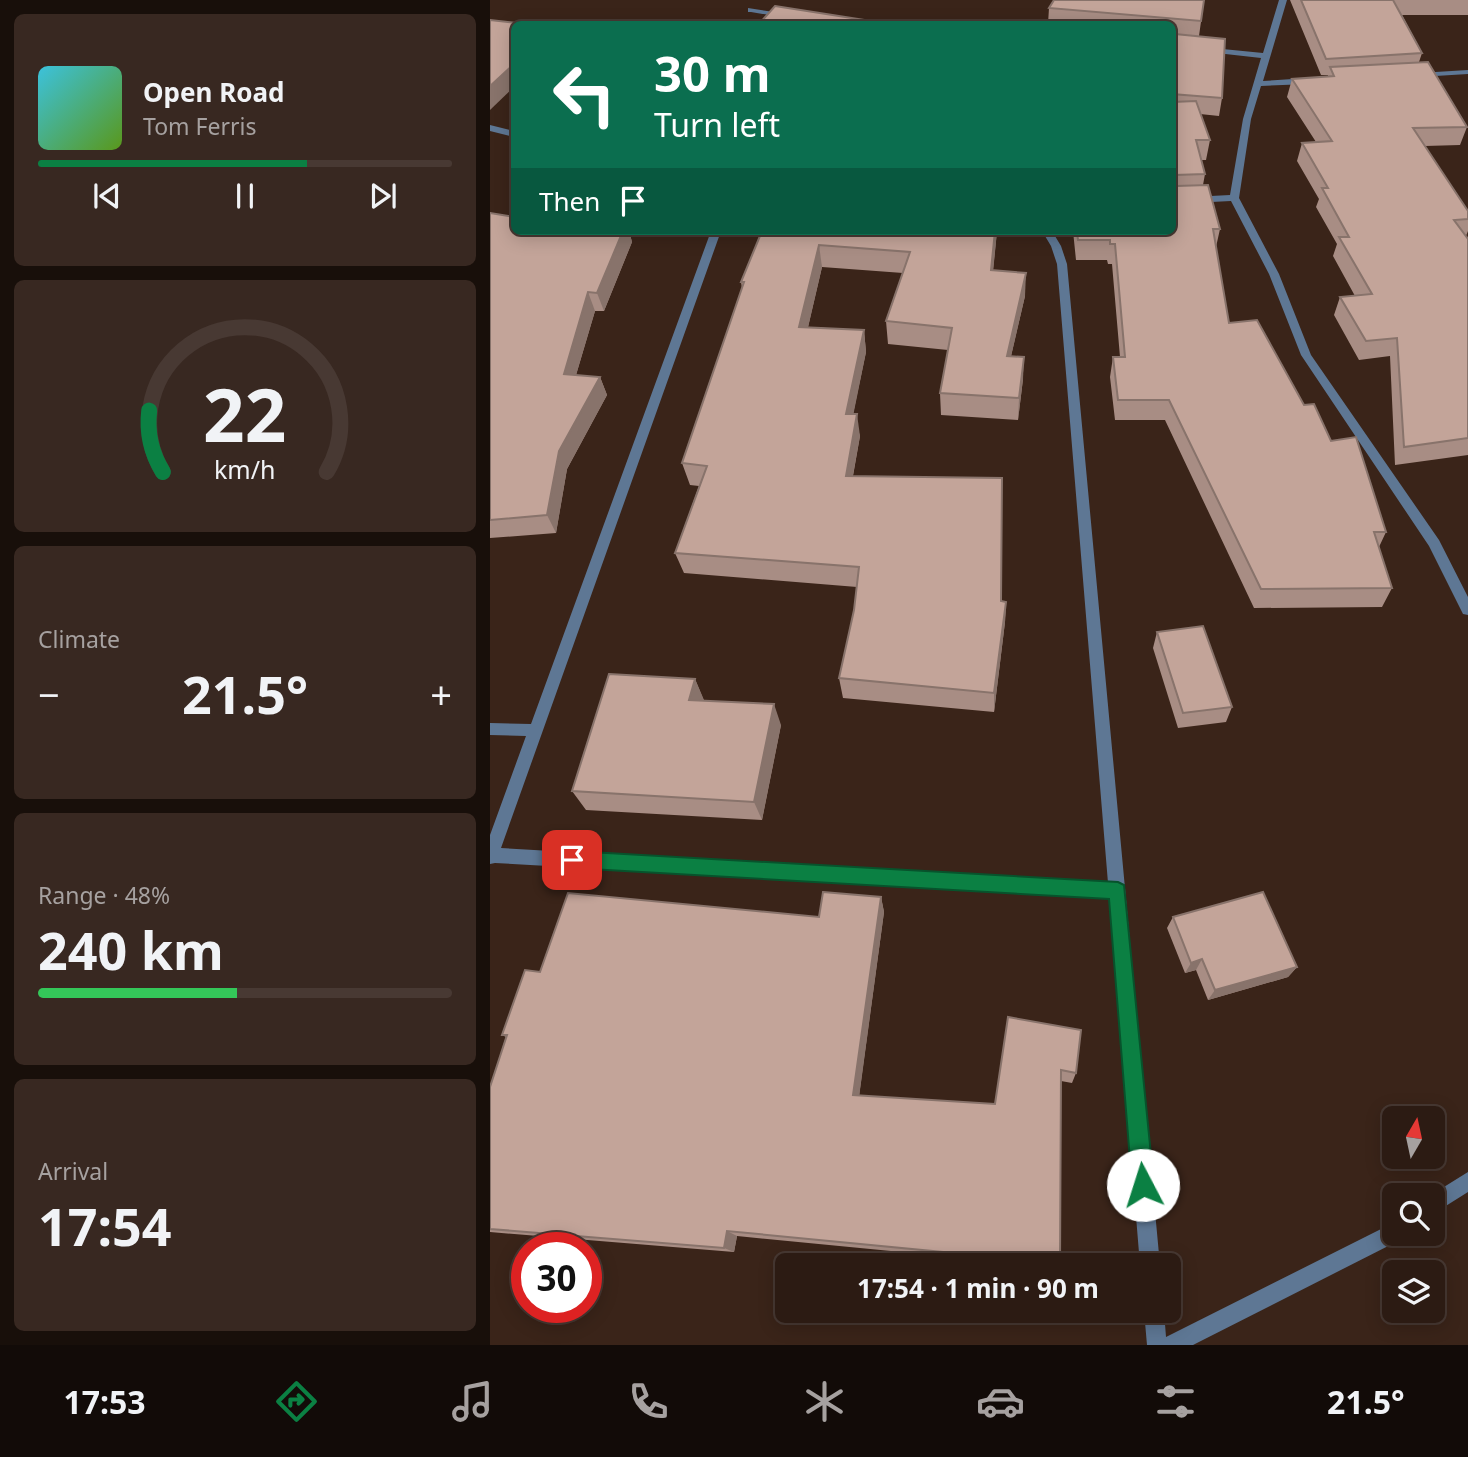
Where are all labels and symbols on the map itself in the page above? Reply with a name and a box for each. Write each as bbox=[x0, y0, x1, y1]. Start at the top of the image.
pin bbox=[542, 830, 602, 890]
north arrow bbox=[1382, 1106, 1446, 1169]
position arrow bbox=[1106, 1148, 1180, 1222]
speed limit sign: 30 bbox=[511, 1232, 602, 1323]

